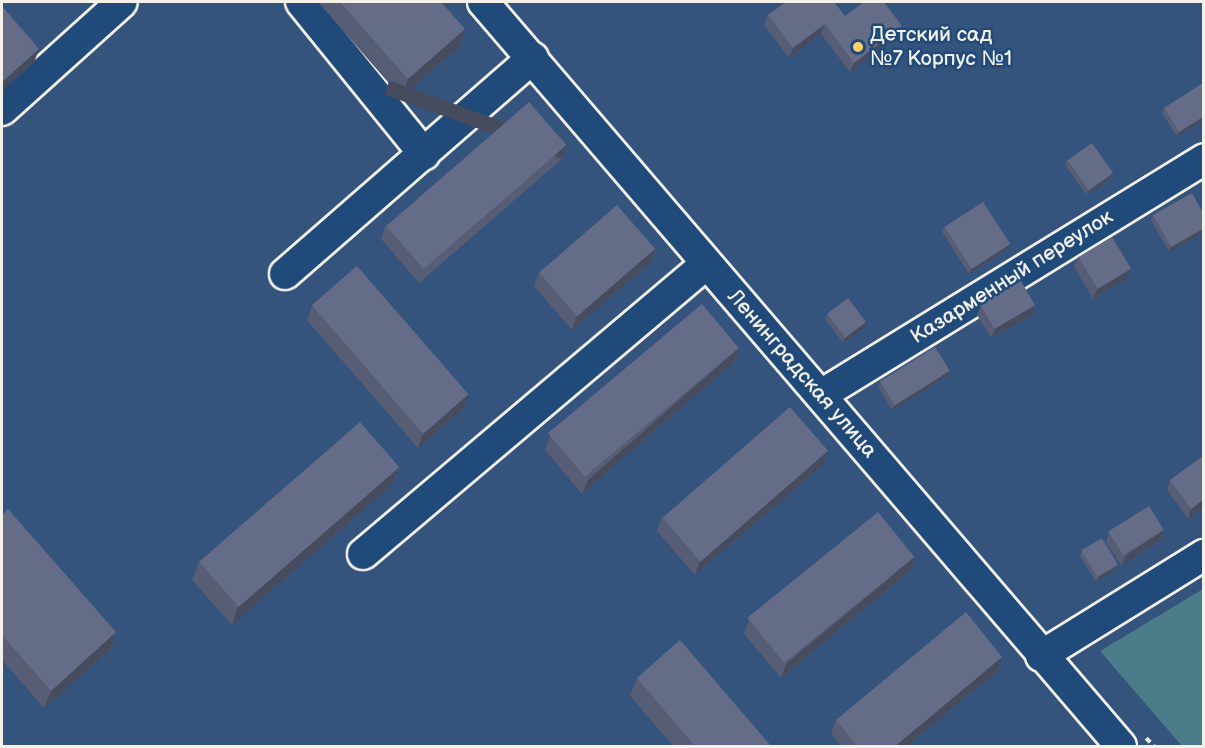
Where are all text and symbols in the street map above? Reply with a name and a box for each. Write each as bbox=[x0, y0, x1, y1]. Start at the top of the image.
place label: Детский сад №7 Корпус №1 bbox=[870, 22, 1013, 72]
marker: Детский сад №7 Корпус №1 bbox=[851, 40, 865, 54]
street label: Казарменный переулок bbox=[906, 204, 1118, 350]
street label: Ленинградская улица bbox=[722, 285, 882, 463]

